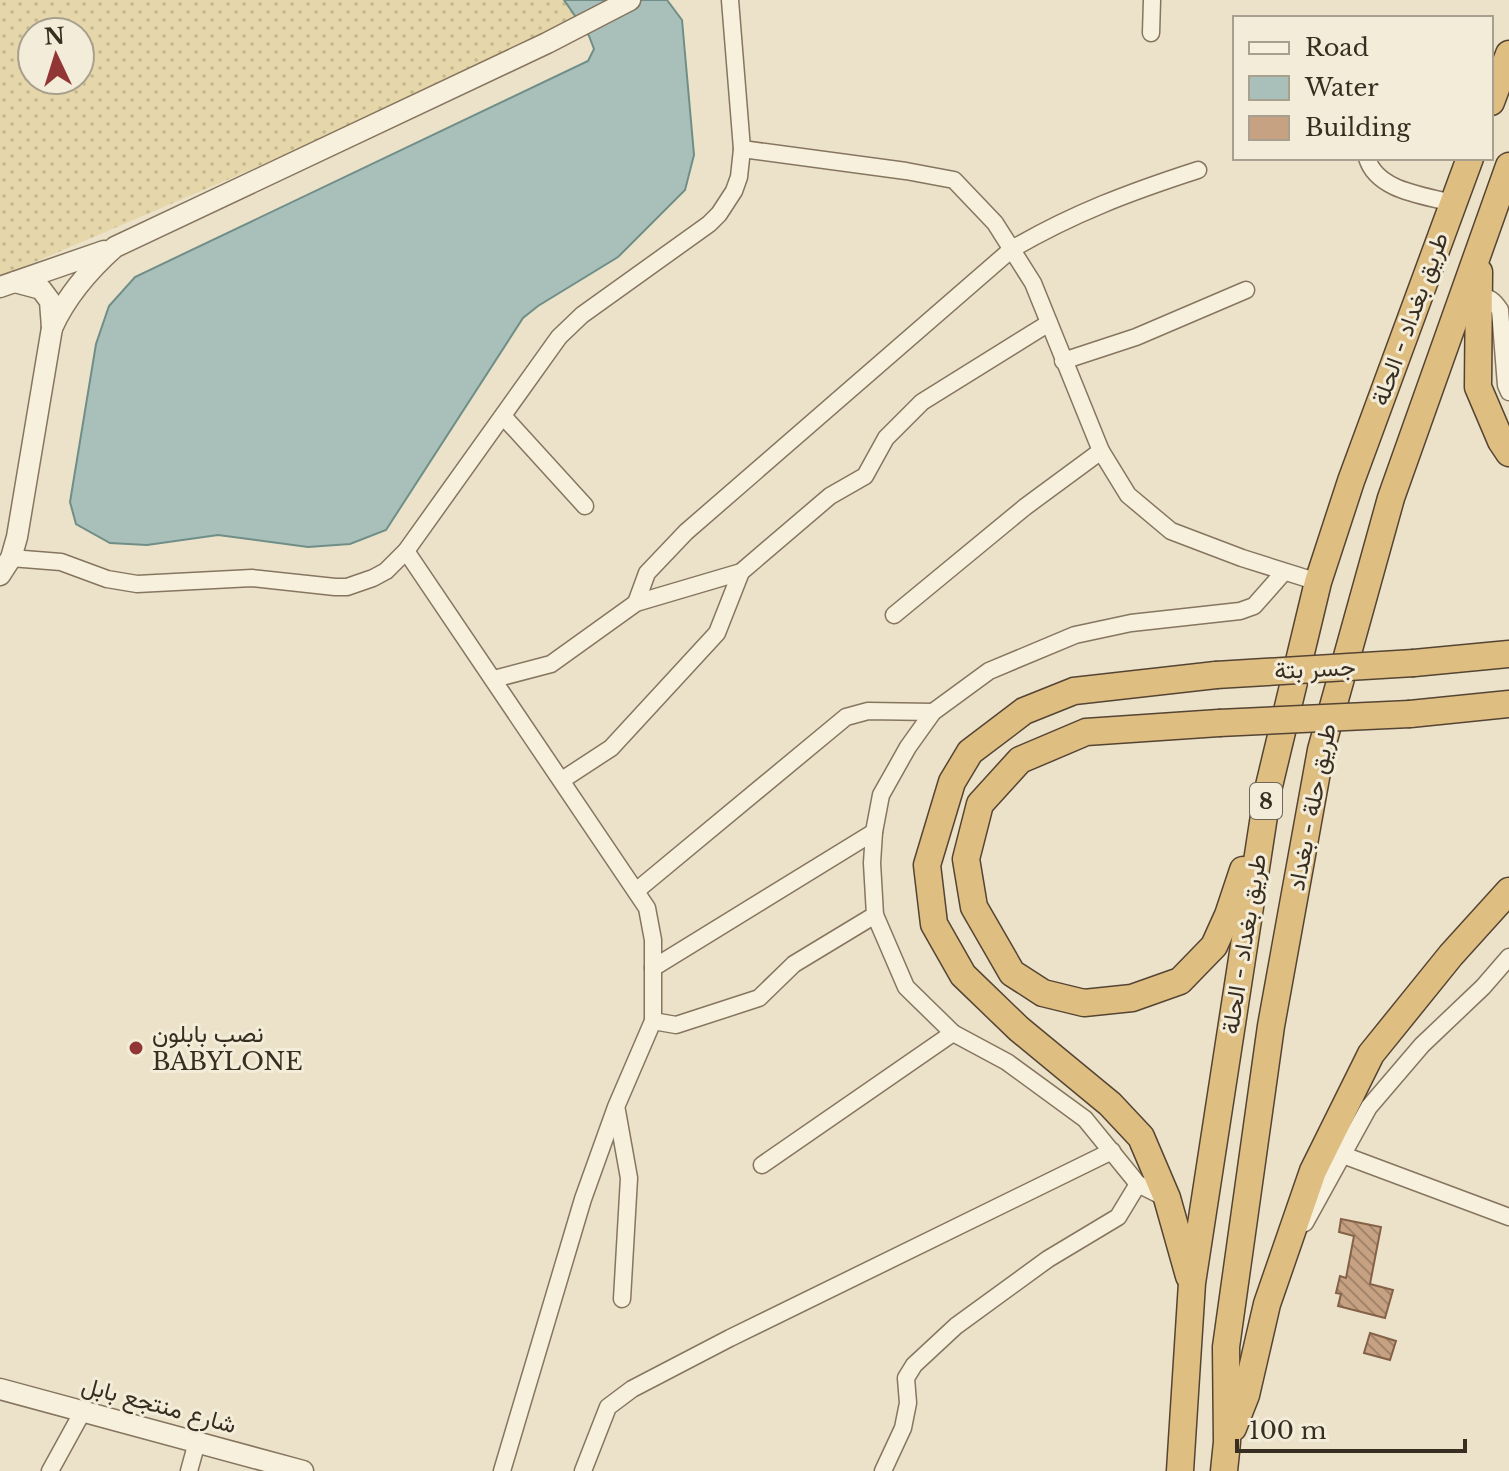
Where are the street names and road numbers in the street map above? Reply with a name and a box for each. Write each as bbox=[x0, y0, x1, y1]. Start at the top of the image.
street label: طريق بغداد - الحلة bbox=[1365, 228, 1455, 410]
street label: جسر بتة bbox=[1274, 652, 1356, 686]
street label: طريق حلة - بغداد bbox=[1281, 721, 1343, 893]
road number: 8 bbox=[1250, 783, 1282, 819]
street label: طريق بغداد - الحلة bbox=[1215, 852, 1273, 1036]
street label: شارع منتجع بابل bbox=[78, 1370, 240, 1442]

